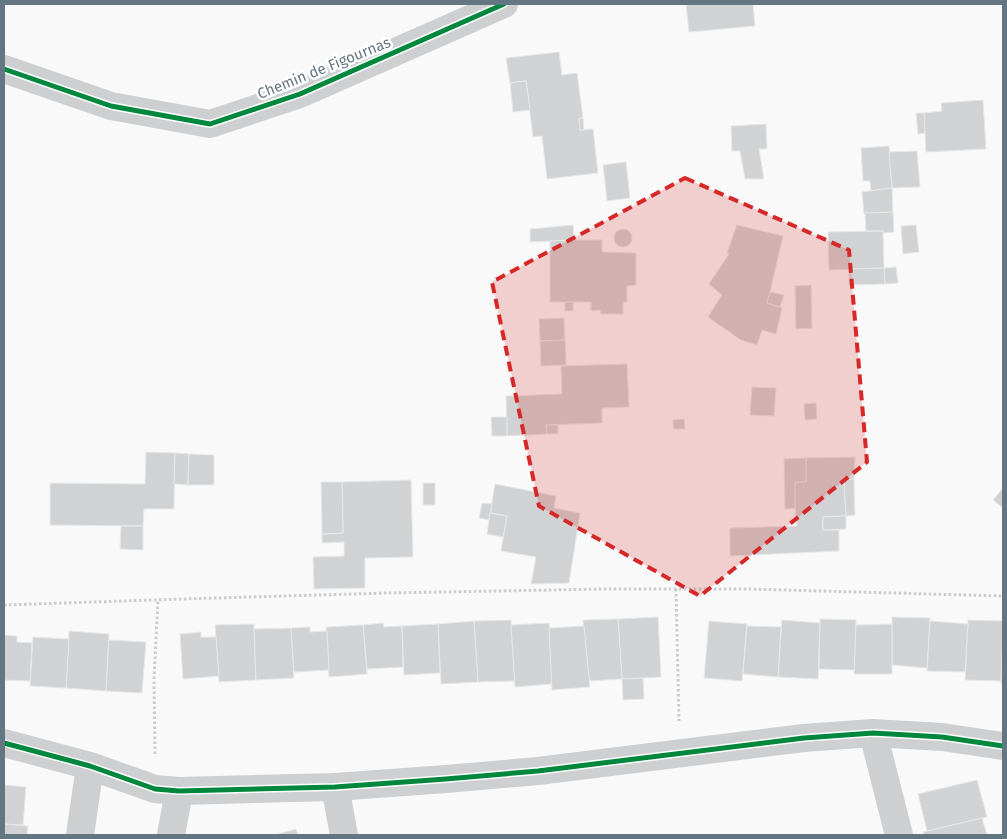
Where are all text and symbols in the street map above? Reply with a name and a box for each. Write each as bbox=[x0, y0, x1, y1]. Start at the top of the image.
street label: Chemin de Figournas bbox=[255, 33, 393, 103]

